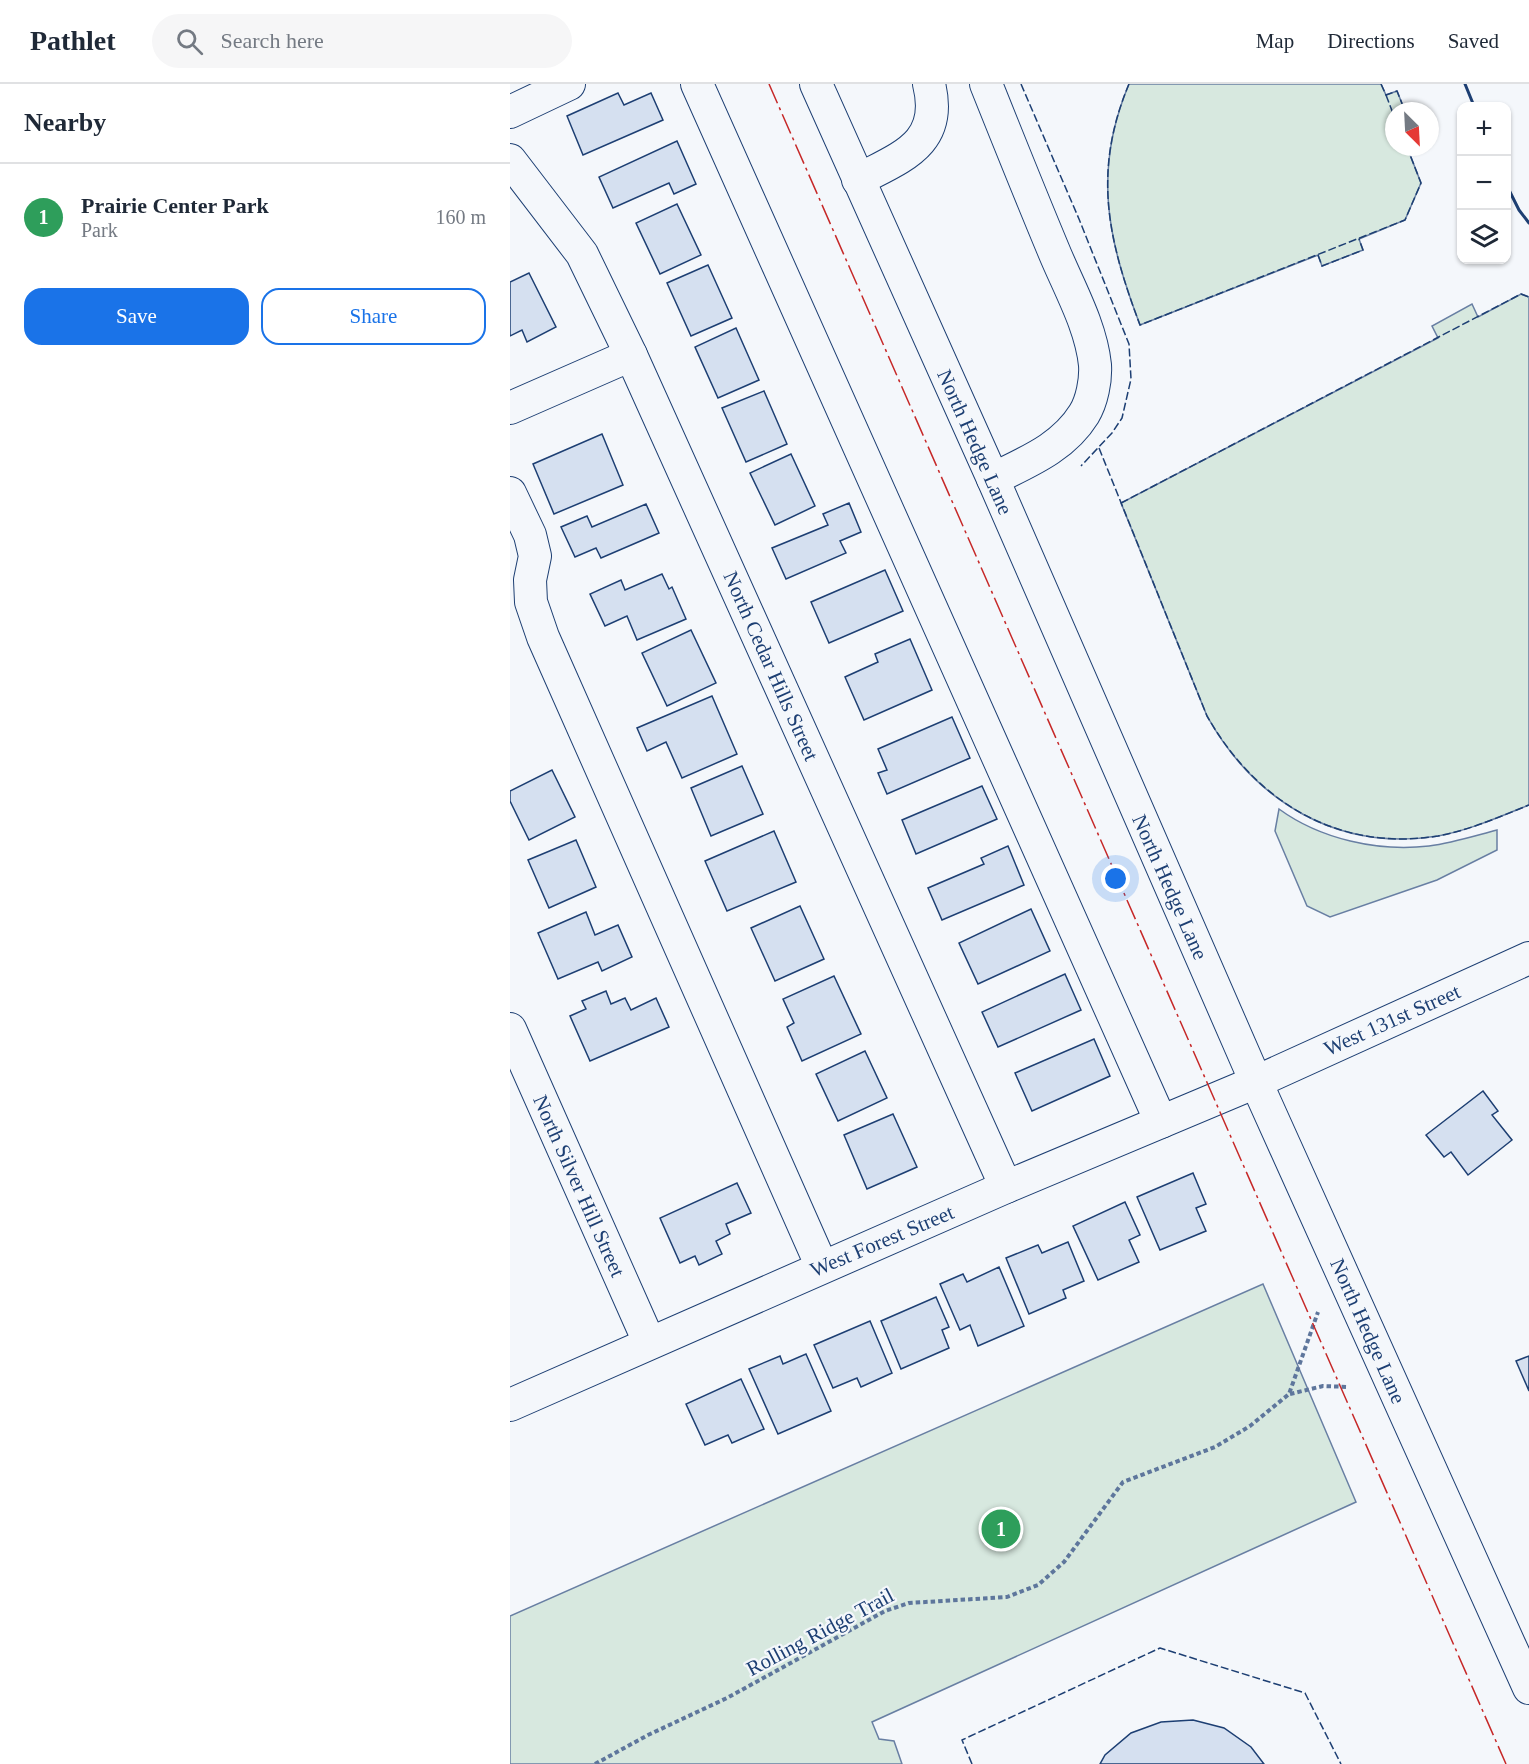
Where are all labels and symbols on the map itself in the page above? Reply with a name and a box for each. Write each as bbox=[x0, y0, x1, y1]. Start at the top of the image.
north arrow bbox=[1385, 102, 1439, 156]
street label: North Hedge Lane bbox=[932, 366, 1018, 518]
street label: North Cedar Hills Street bbox=[718, 568, 824, 765]
street label: North Hedge Lane bbox=[1127, 811, 1213, 963]
your location bbox=[1101, 864, 1130, 893]
street label: West 131st Street bbox=[1320, 979, 1464, 1061]
street label: North Silver Hill Street bbox=[528, 1091, 630, 1281]
street label: West Forest Street bbox=[807, 1200, 957, 1282]
street label: North Hedge Lane bbox=[1325, 1255, 1411, 1407]
pin: 1 bbox=[982, 1506, 1020, 1552]
street label: Rolling Ridge Trail bbox=[742, 1583, 898, 1681]

